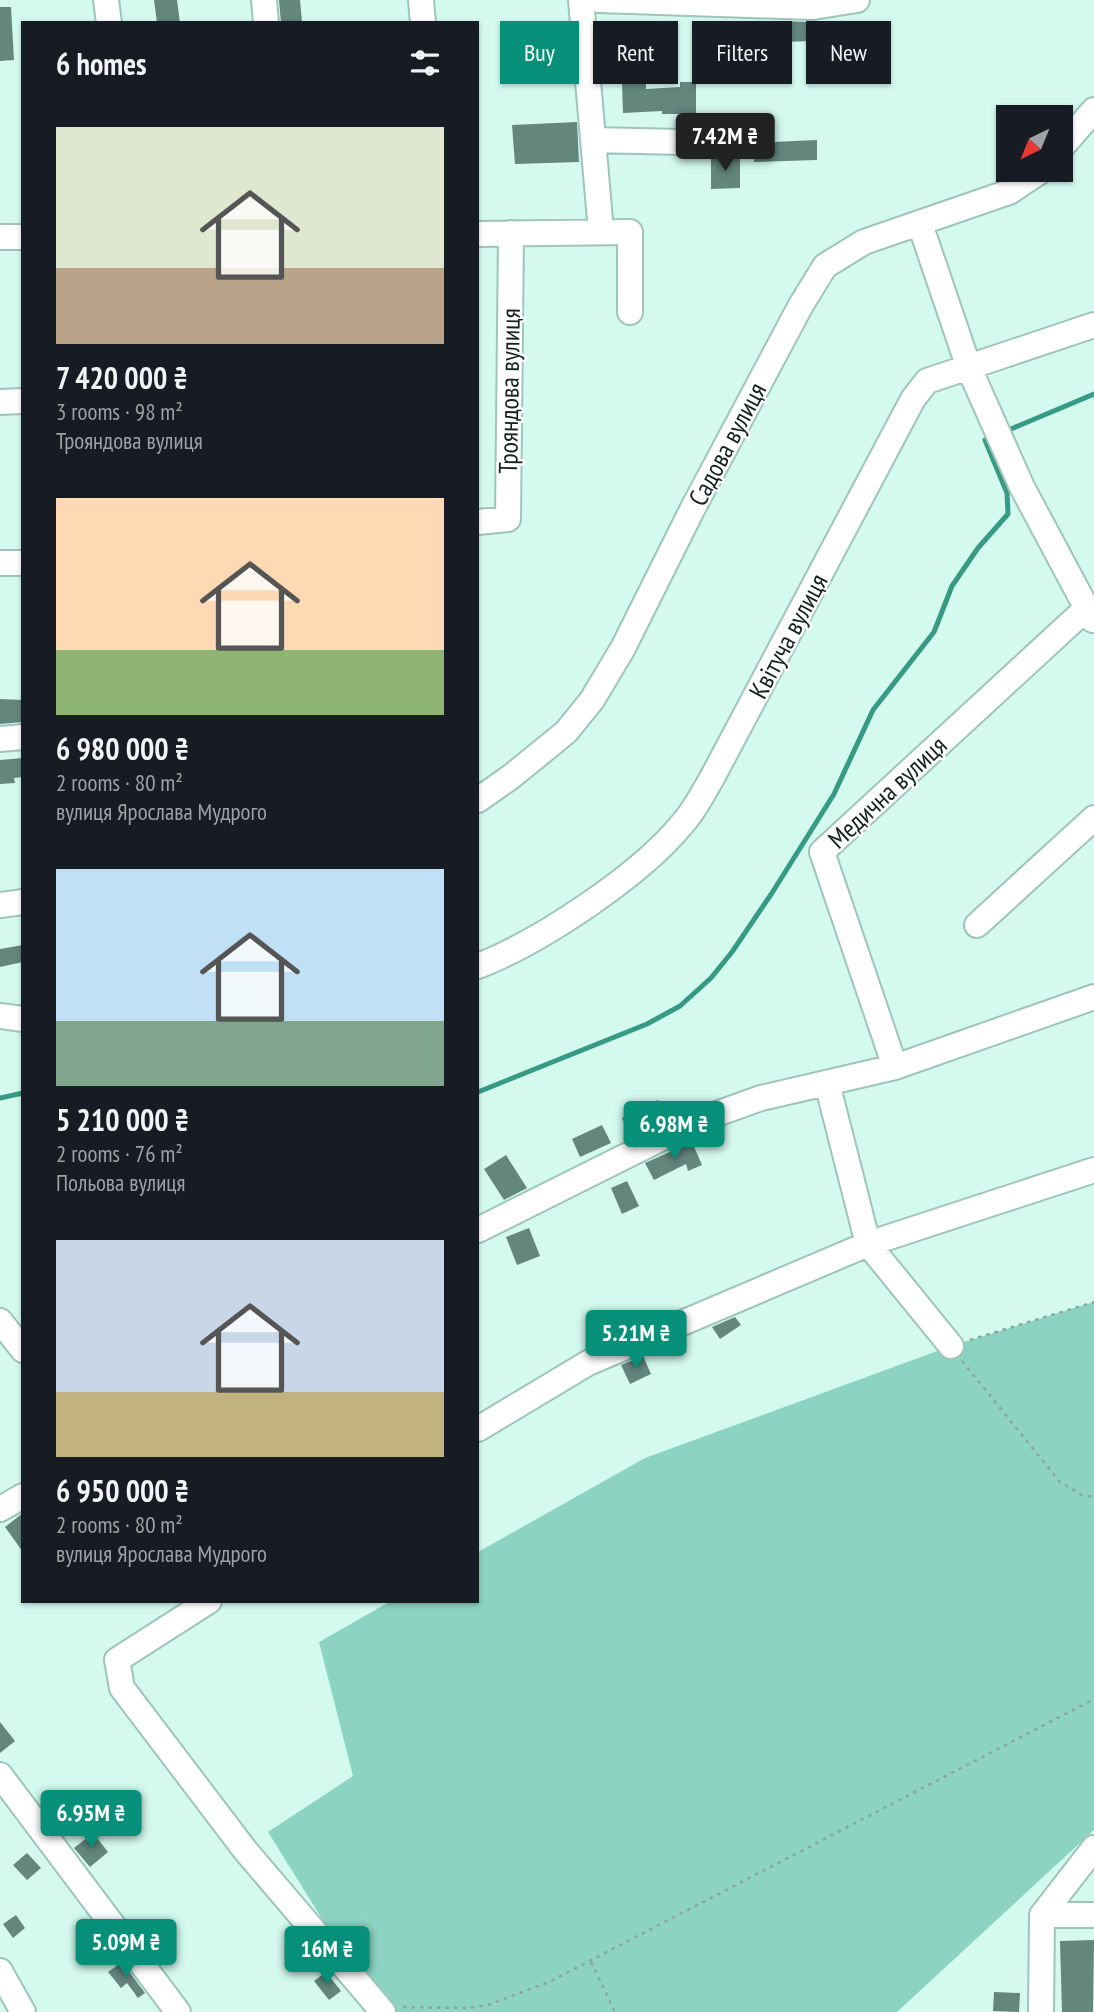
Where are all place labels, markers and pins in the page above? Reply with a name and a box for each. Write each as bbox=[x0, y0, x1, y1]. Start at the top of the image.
pin: 7.42M ₴ bbox=[660, 114, 790, 173]
pin: 6.98M ₴ bbox=[609, 1102, 739, 1161]
pin: 5.21M ₴ bbox=[571, 1310, 701, 1370]
pin: 6.95M ₴ bbox=[26, 1790, 156, 1850]
pin: 5.09M ₴ bbox=[61, 1920, 191, 1979]
pin: 16M ₴ bbox=[278, 1926, 376, 1986]

